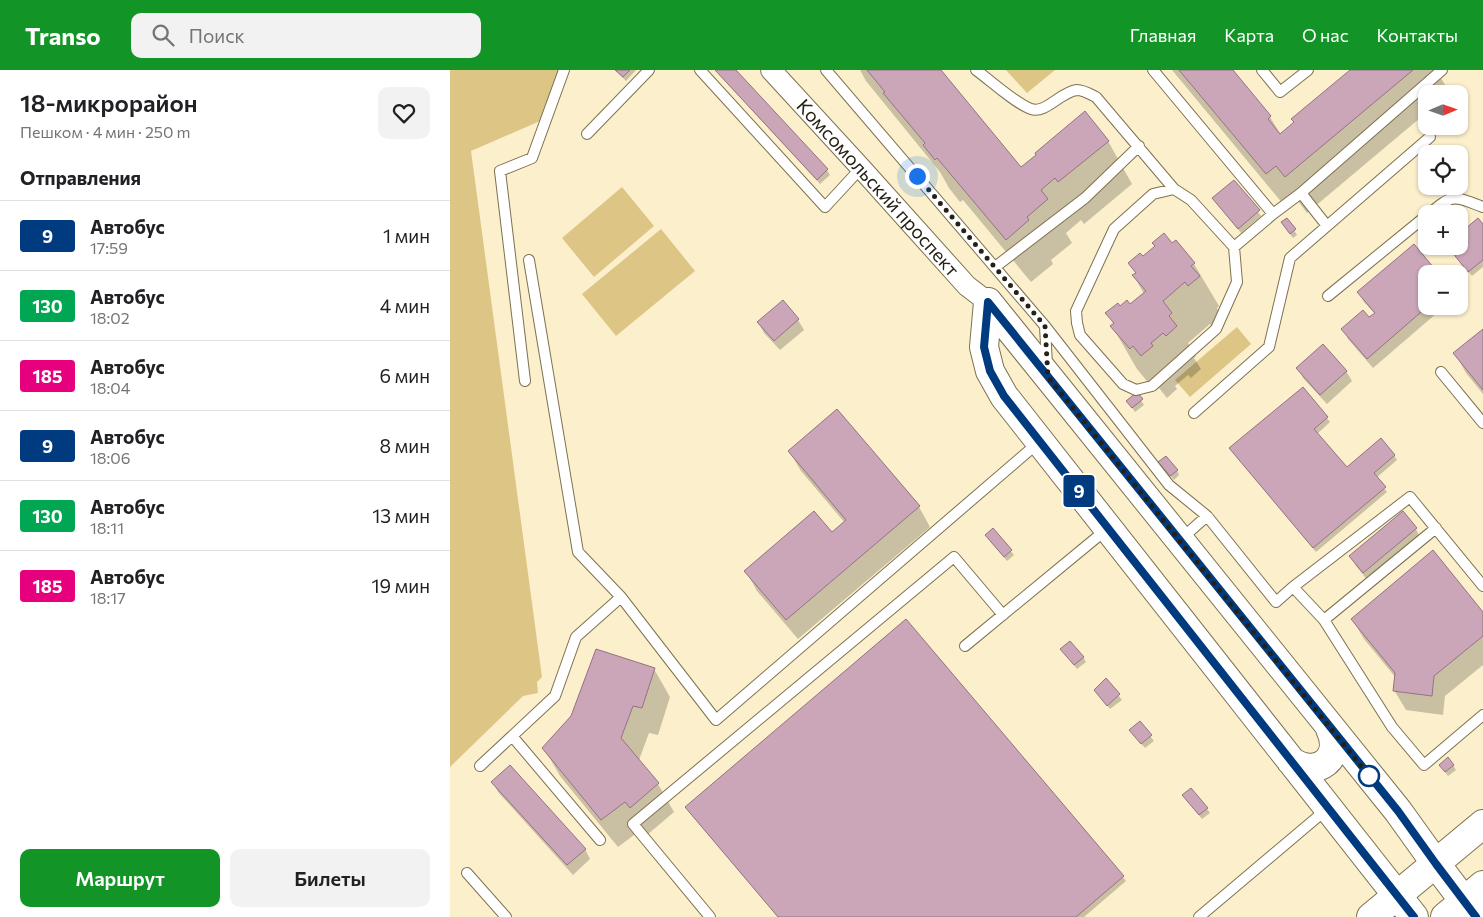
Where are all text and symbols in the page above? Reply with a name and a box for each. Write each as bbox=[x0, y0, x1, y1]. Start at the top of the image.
search box bbox=[131, 13, 481, 58]
text: Transo bbox=[25, 21, 101, 50]
icon: search bbox=[149, 21, 177, 49]
text: Поиск bbox=[189, 24, 245, 47]
text: Главная bbox=[1130, 24, 1196, 46]
text: Карта bbox=[1224, 24, 1274, 46]
text: О нас bbox=[1302, 24, 1349, 46]
text: Контакты bbox=[1377, 24, 1458, 46]
north arrow bbox=[1418, 85, 1468, 135]
map controls bbox=[1418, 85, 1468, 315]
button: heart bbox=[378, 87, 430, 139]
text: 18-микрорайон bbox=[20, 88, 198, 117]
street label: Комсомольский проспект bbox=[792, 94, 964, 281]
text: Пешком · 4 мин · 250 m bbox=[20, 122, 190, 141]
button: locate bbox=[1418, 145, 1468, 195]
your location bbox=[905, 164, 930, 189]
text: Отправления bbox=[20, 166, 141, 189]
button: + bbox=[1418, 205, 1468, 255]
text: Автобус bbox=[90, 215, 165, 238]
text: 1 мин bbox=[383, 224, 430, 247]
text: 9 bbox=[42, 225, 53, 247]
text: 17:59 bbox=[90, 238, 128, 257]
button: − bbox=[1418, 265, 1468, 315]
text: Автобус bbox=[90, 285, 165, 308]
text: 4 мин bbox=[380, 294, 430, 317]
text: 130 bbox=[32, 295, 63, 317]
text: 18:02 bbox=[90, 308, 130, 327]
text: Автобус bbox=[90, 355, 165, 378]
text: 6 мин bbox=[380, 364, 430, 387]
text: 185 bbox=[33, 365, 62, 387]
text: 18:04 bbox=[90, 378, 130, 397]
text: Автобус bbox=[90, 425, 165, 448]
text: 8 мин bbox=[380, 434, 430, 457]
text: 9 bbox=[42, 435, 53, 457]
text: 18:06 bbox=[90, 448, 130, 467]
line badge: 9 bbox=[1063, 475, 1095, 507]
text: 9 bbox=[1073, 480, 1085, 502]
text: Автобус bbox=[90, 495, 165, 518]
text: 13 мин bbox=[372, 504, 430, 527]
text: 130 bbox=[32, 505, 63, 527]
text: 18:11 bbox=[90, 518, 124, 537]
text: Автобус bbox=[90, 565, 165, 588]
text: 19 мин bbox=[371, 574, 430, 597]
text: 185 bbox=[33, 575, 62, 597]
text: 18:17 bbox=[90, 588, 126, 607]
unlabelled marker bbox=[1358, 765, 1380, 787]
button: Маршрут bbox=[20, 849, 220, 907]
button: Билеты bbox=[230, 849, 430, 907]

